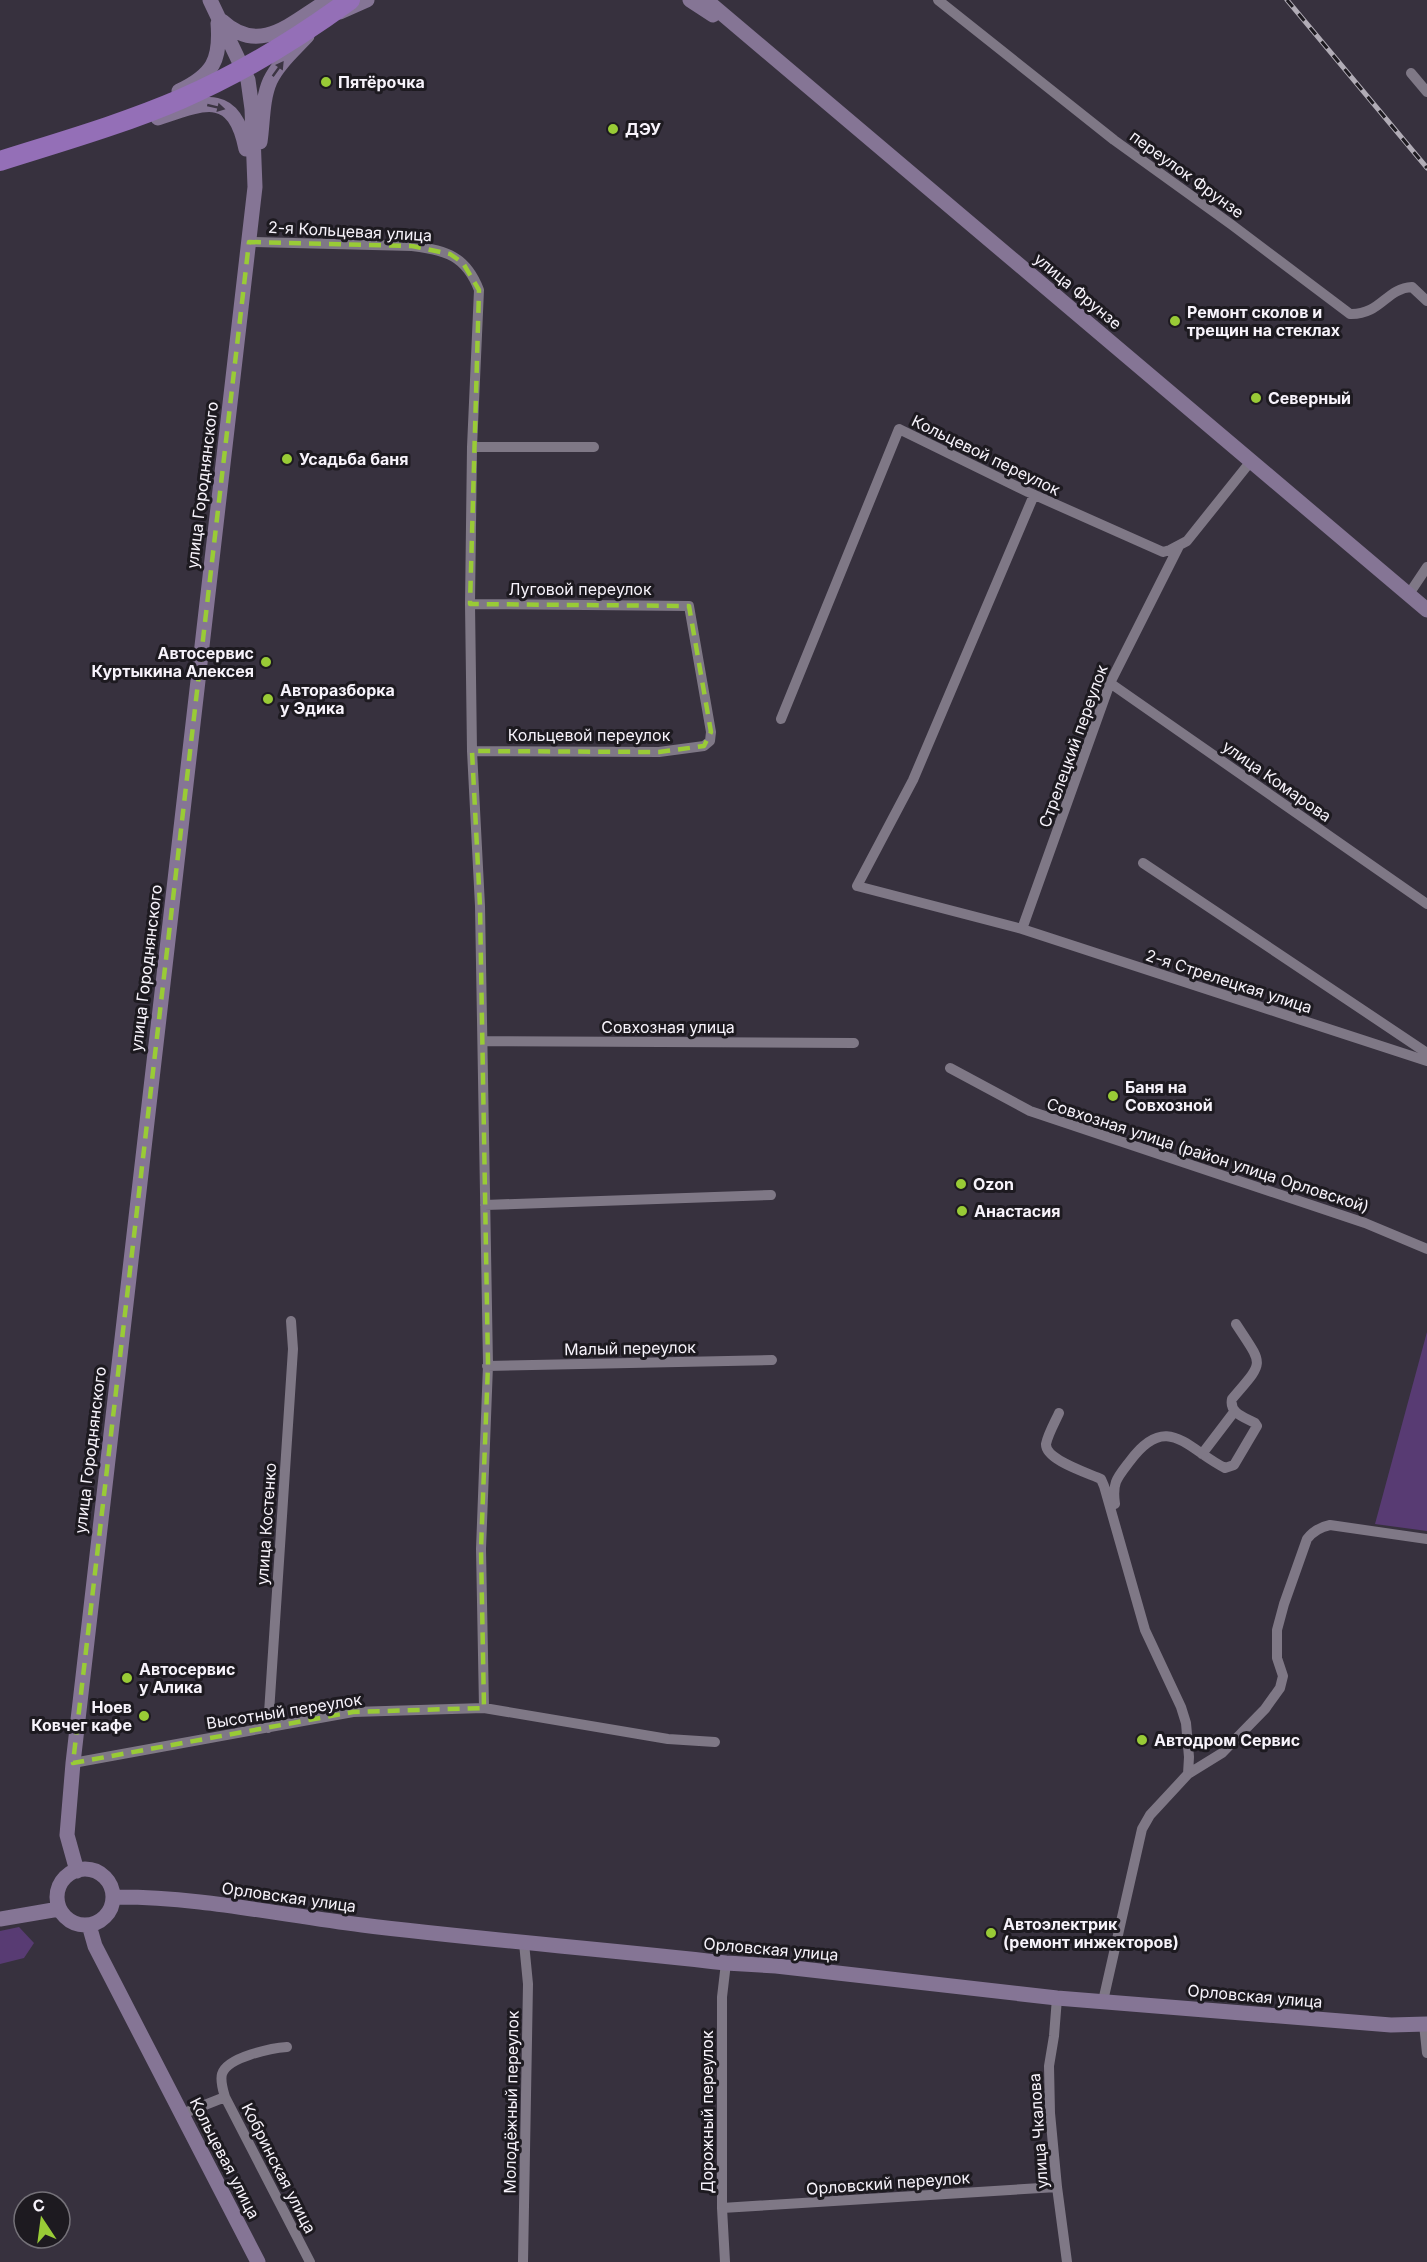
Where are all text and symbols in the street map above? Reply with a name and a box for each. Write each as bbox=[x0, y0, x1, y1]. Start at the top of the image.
one-way arrow bbox=[272, 62, 284, 78]
place label: Пятёрочка bbox=[338, 72, 425, 92]
marker: Пятёрочка bbox=[319, 75, 333, 89]
one-way arrow bbox=[207, 103, 226, 112]
place label: ДЭУ bbox=[625, 119, 661, 139]
marker: ДЭУ bbox=[606, 122, 620, 136]
street label: переулок Фрунзе bbox=[1126, 126, 1248, 222]
street label: 2-я Кольцевая улица bbox=[268, 217, 432, 245]
street label: улица Фрунзе bbox=[1030, 249, 1126, 333]
place label: Ремонт сколов и трещин на стеклах bbox=[1187, 302, 1340, 340]
marker: Ремонт сколов и трещин на стеклах bbox=[1168, 314, 1182, 328]
place label: Северный bbox=[1268, 388, 1351, 408]
marker: Северный bbox=[1249, 391, 1263, 405]
street label: улица Городнянского bbox=[182, 400, 222, 570]
street label: Кольцевой переулок bbox=[909, 410, 1064, 500]
place label: Усадьба баня bbox=[299, 449, 408, 469]
marker: Усадьба баня bbox=[280, 452, 294, 466]
street label: Луговой переулок bbox=[508, 579, 652, 599]
place label: Автосервис Куртыкина Алексея bbox=[92, 643, 254, 681]
marker: Автосервис Куртыкина Алексея bbox=[259, 655, 273, 669]
street label: Стрелецкий переулок bbox=[1034, 661, 1112, 830]
place label: Авторазборка у Эдика bbox=[280, 680, 395, 718]
marker: Авторазборка у Эдика bbox=[261, 692, 275, 706]
street label: Кольцевой переулок bbox=[508, 725, 671, 745]
street label: улица Комарова bbox=[1219, 736, 1335, 826]
street label: улица Городнянского bbox=[126, 883, 166, 1053]
street label: 2-я Стрелецкая улица bbox=[1143, 945, 1315, 1017]
street label: Совхозная улица bbox=[601, 1017, 735, 1037]
place label: Баня на Совхозной bbox=[1125, 1077, 1213, 1115]
marker: Баня на Совхозной bbox=[1106, 1089, 1120, 1103]
street label: Совхозная улица (район улица Орловской) bbox=[1044, 1093, 1372, 1217]
place label: Ozon bbox=[973, 1174, 1014, 1194]
marker: Ozon bbox=[954, 1177, 968, 1191]
place label: Анастасия bbox=[974, 1201, 1060, 1221]
marker: Анастасия bbox=[955, 1204, 969, 1218]
street label: Малый переулок bbox=[564, 1337, 696, 1359]
street label: улица Городнянского bbox=[70, 1365, 110, 1535]
street label: улица Костенко bbox=[252, 1462, 280, 1586]
place label: Автосервис у Алика bbox=[139, 1659, 235, 1697]
marker: Автосервис у Алика bbox=[120, 1671, 134, 1685]
street label: Высотный переулок bbox=[205, 1689, 364, 1733]
place label: Ноев Ковчег кафе bbox=[31, 1697, 132, 1735]
marker: Ноев Ковчег кафе bbox=[137, 1709, 151, 1723]
place label: Автодром Сервис bbox=[1154, 1730, 1300, 1750]
marker: Автодром Сервис bbox=[1135, 1733, 1149, 1747]
street label: Орловская улица bbox=[221, 1878, 357, 1916]
place label: Автоэлектрик (ремонт инжекторов) bbox=[1003, 1914, 1179, 1952]
marker: Автоэлектрик (ремонт инжекторов) bbox=[984, 1926, 998, 1940]
street label: Орловская улица bbox=[703, 1933, 839, 1965]
street label: Орловская улица bbox=[1187, 1980, 1323, 2012]
street label: Молодёжный переулок bbox=[499, 2010, 523, 2194]
street label: Дорожный переулок bbox=[697, 2030, 717, 2194]
street label: улица Чкалова bbox=[1024, 2073, 1052, 2189]
street label: Кольцевая улица bbox=[186, 2094, 264, 2222]
street label: Кобринская улица bbox=[238, 2100, 320, 2236]
street label: Орловский переулок bbox=[805, 2167, 971, 2199]
north arrow bbox=[12, 2190, 72, 2250]
text: С bbox=[31, 2194, 47, 2216]

